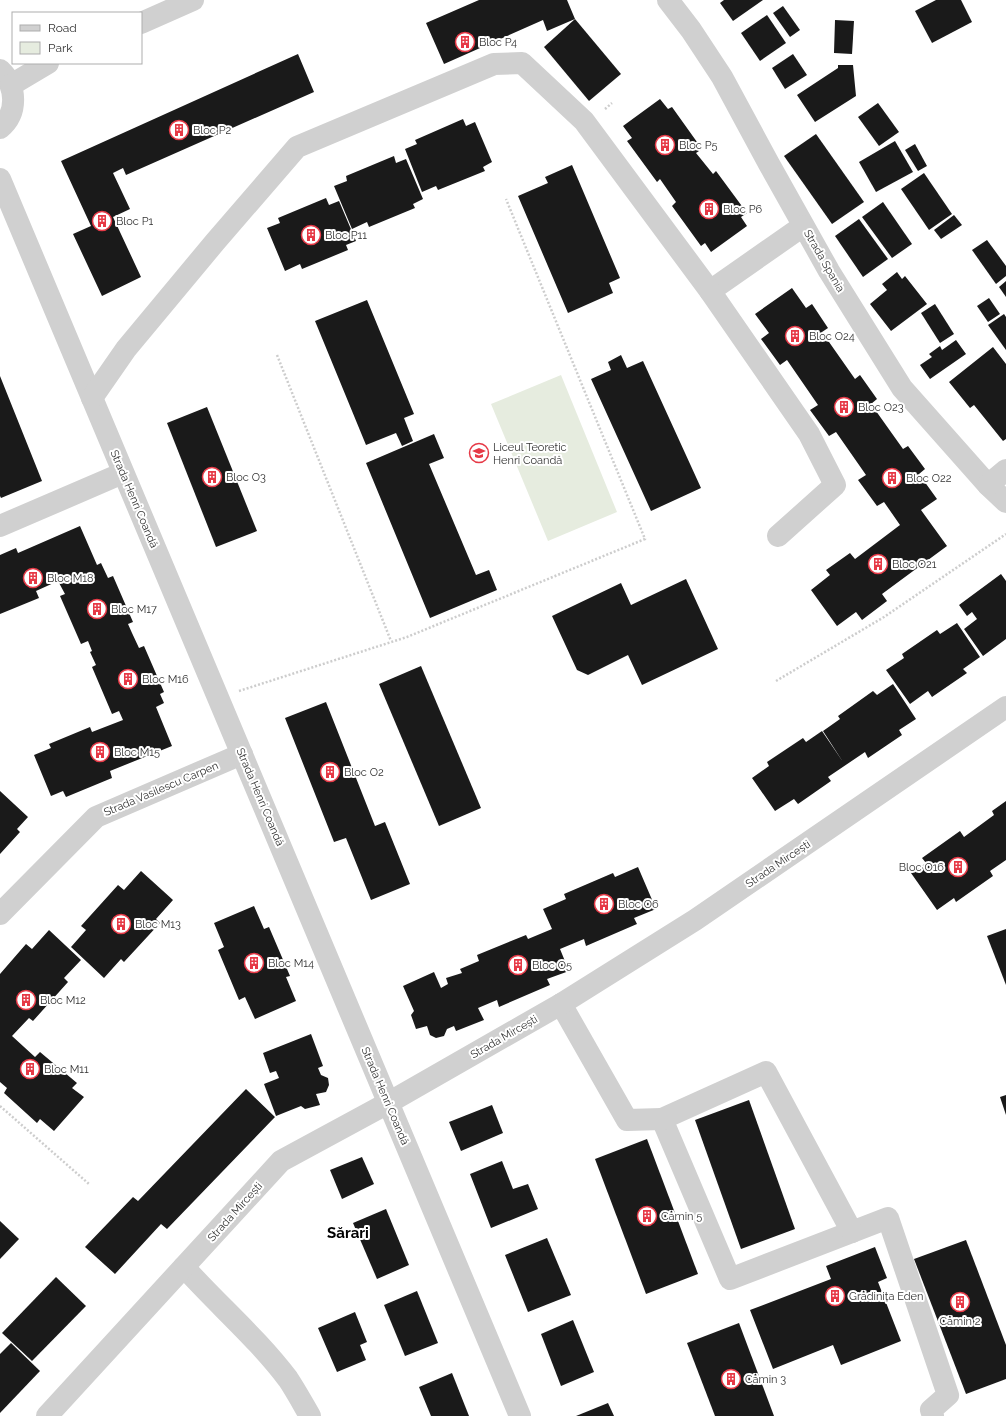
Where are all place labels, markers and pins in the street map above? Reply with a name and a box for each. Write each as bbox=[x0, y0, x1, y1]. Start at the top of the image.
building icon: Bloc P4 bbox=[454, 31, 476, 53]
place label: Bloc P4 bbox=[479, 36, 517, 49]
building icon: Bloc P2 bbox=[168, 119, 190, 141]
place label: Bloc P2 bbox=[193, 124, 232, 137]
building icon: Bloc P5 bbox=[654, 134, 676, 156]
place label: Bloc P5 bbox=[679, 139, 718, 152]
building icon: Bloc P6 bbox=[698, 198, 720, 220]
place label: Bloc P6 bbox=[723, 203, 763, 216]
building icon: Bloc P1 bbox=[91, 210, 113, 232]
place label: Bloc P1 bbox=[116, 215, 154, 228]
building icon: Bloc P11 bbox=[300, 224, 322, 246]
place label: Bloc P11 bbox=[325, 229, 367, 242]
building icon: Bloc O24 bbox=[784, 325, 806, 347]
place label: Bloc O24 bbox=[809, 330, 855, 343]
building icon: Bloc O23 bbox=[833, 396, 855, 418]
place label: Bloc O23 bbox=[858, 401, 904, 414]
place label: Liceul Teoretic Henri Coandă bbox=[493, 441, 567, 467]
school or university icon: Liceul Teoretic Henri Coandă bbox=[468, 442, 490, 464]
building icon: Bloc O3 bbox=[201, 466, 223, 488]
building icon: Bloc O22 bbox=[881, 467, 903, 489]
place label: Bloc O3 bbox=[226, 471, 266, 484]
place label: Bloc O22 bbox=[906, 472, 952, 485]
building icon: Bloc O21 bbox=[867, 553, 889, 575]
place label: Bloc O21 bbox=[892, 558, 937, 571]
building icon: Bloc M18 bbox=[22, 567, 44, 589]
place label: Bloc M18 bbox=[47, 572, 94, 585]
building icon: Bloc M17 bbox=[86, 598, 108, 620]
place label: Bloc M17 bbox=[111, 603, 157, 616]
building icon: Bloc M16 bbox=[117, 668, 139, 690]
place label: Bloc M16 bbox=[142, 673, 189, 686]
building icon: Bloc M15 bbox=[89, 741, 111, 763]
place label: Bloc M15 bbox=[114, 746, 160, 759]
building icon: Bloc O2 bbox=[319, 761, 341, 783]
place label: Bloc O2 bbox=[344, 766, 384, 779]
building icon: Bloc O16 bbox=[947, 856, 969, 878]
place label: Bloc O16 bbox=[899, 861, 944, 874]
building icon: Bloc O6 bbox=[593, 893, 615, 915]
place label: Bloc O6 bbox=[618, 898, 659, 911]
building icon: Bloc M13 bbox=[110, 913, 132, 935]
place label: Bloc M13 bbox=[135, 918, 181, 931]
building icon: Bloc M14 bbox=[243, 952, 265, 974]
building icon: Bloc O5 bbox=[507, 954, 529, 976]
place label: Bloc M14 bbox=[268, 957, 314, 970]
place label: Bloc O5 bbox=[532, 959, 572, 972]
building icon: Bloc M12 bbox=[15, 989, 37, 1011]
place label: Bloc M12 bbox=[40, 994, 86, 1007]
building icon: Bloc M11 bbox=[19, 1058, 41, 1080]
place label: Bloc M11 bbox=[44, 1063, 89, 1076]
building icon: Cămin 5 bbox=[636, 1205, 658, 1227]
place label: Cămin 5 bbox=[661, 1210, 702, 1223]
building icon: Grădinița Eden bbox=[824, 1285, 846, 1307]
place label: Grădinița Eden bbox=[849, 1290, 924, 1303]
building icon: Cămin 2 bbox=[949, 1291, 971, 1313]
place label: Cămin 2 bbox=[940, 1315, 981, 1328]
building icon: Cămin 3 bbox=[720, 1368, 742, 1390]
place label: Cămin 3 bbox=[745, 1373, 786, 1386]

